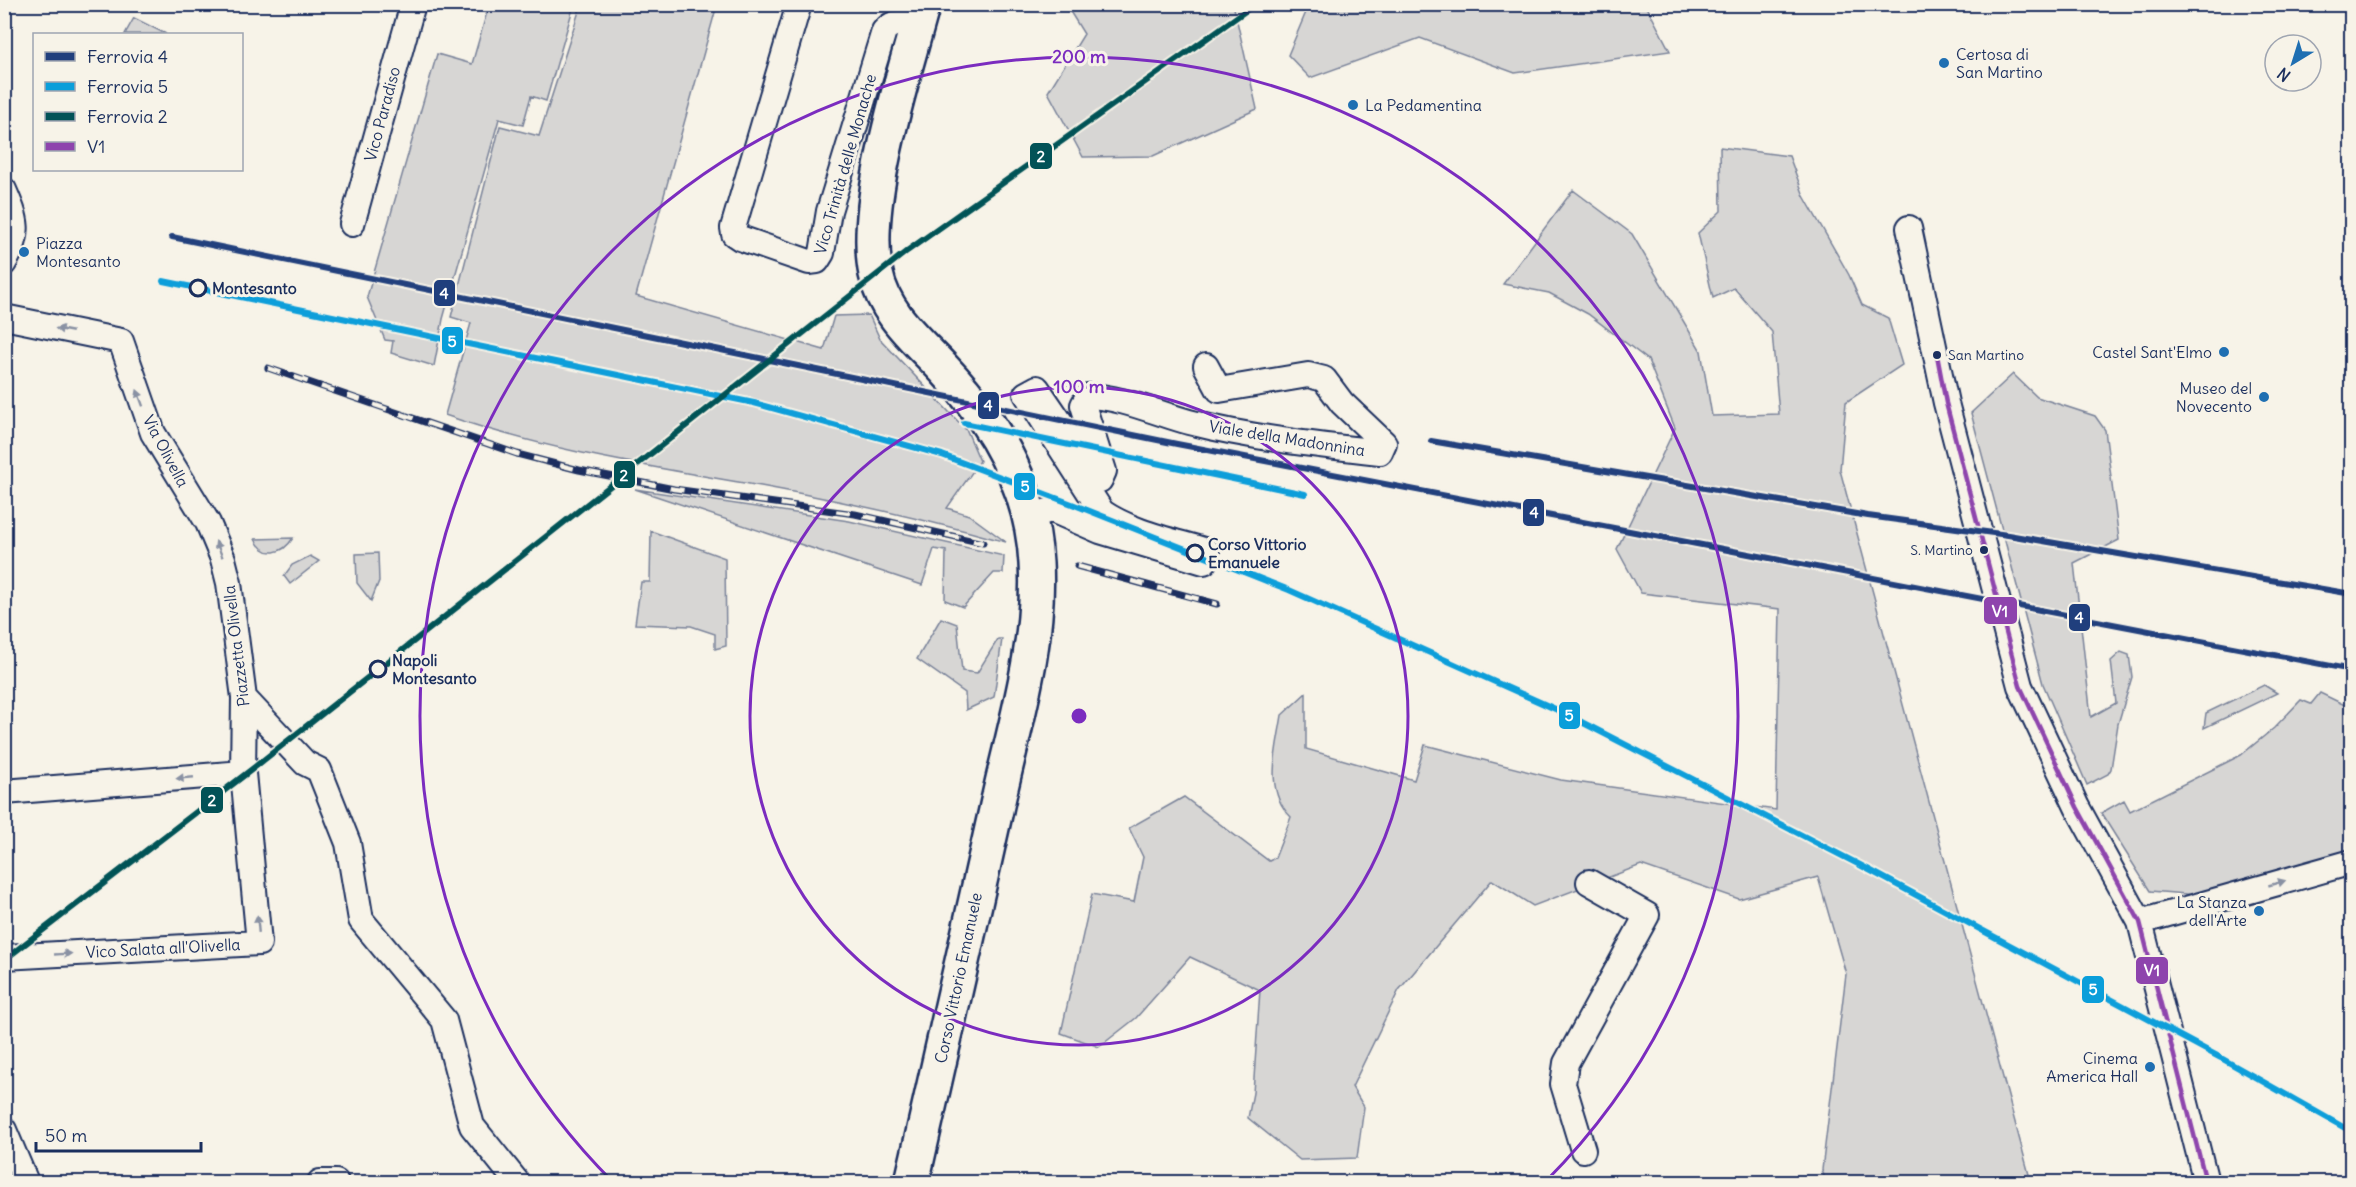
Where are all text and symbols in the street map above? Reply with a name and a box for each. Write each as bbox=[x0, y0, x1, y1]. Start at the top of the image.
legend bbox=[33, 33, 243, 171]
north arrow bbox=[2263, 33, 2323, 93]
place label: Certosa di San Martino bbox=[1956, 44, 2043, 82]
text: Ferrovia 4 bbox=[87, 45, 168, 68]
text: 200 m bbox=[1052, 45, 1106, 68]
marker: Certosa di San Martino bbox=[1937, 56, 1951, 70]
street label: Vico Paradiso bbox=[360, 64, 404, 164]
text: N bbox=[2273, 64, 2294, 86]
street label: Vico Trinità delle Monache bbox=[810, 72, 880, 256]
text: Ferrovia 5 bbox=[87, 75, 168, 98]
place label: La Pedamentina bbox=[1365, 95, 1482, 115]
marker: La Pedamentina bbox=[1346, 98, 1360, 112]
text: Ferrovia 2 bbox=[87, 105, 168, 128]
text: V1 bbox=[87, 135, 105, 158]
line badge: 2 bbox=[1029, 142, 1053, 170]
text: 2 bbox=[1037, 146, 1046, 166]
place label: Piazza Montesanto bbox=[36, 233, 121, 271]
marker: Piazza Montesanto bbox=[17, 245, 31, 259]
place label: Montesanto bbox=[212, 278, 297, 298]
marker: Montesanto bbox=[189, 279, 207, 297]
line badge: 4 bbox=[433, 279, 456, 307]
text: 4 bbox=[439, 283, 449, 303]
one-way arrow bbox=[54, 325, 73, 334]
line badge: 5 bbox=[441, 326, 464, 355]
text: 5 bbox=[447, 331, 457, 351]
place label: Castel Sant'Elmo bbox=[2092, 342, 2212, 362]
marker: Castel Sant'Elmo bbox=[2217, 345, 2231, 359]
place label: San Martino bbox=[1948, 346, 2024, 364]
marker: San Martino bbox=[1931, 349, 1943, 361]
text: 100 m bbox=[1054, 375, 1105, 398]
place label: Museo del Novecento bbox=[2176, 378, 2252, 416]
one-way arrow bbox=[135, 389, 145, 407]
marker: Museo del Novecento bbox=[2257, 390, 2271, 404]
line badge: 4 bbox=[977, 391, 1000, 420]
text: 4 bbox=[983, 395, 993, 415]
street label: Via Olivella bbox=[139, 412, 193, 490]
street label: Viale della Madonnina bbox=[1208, 416, 1366, 460]
line badge: 2 bbox=[613, 460, 636, 489]
text: 2 bbox=[620, 465, 629, 485]
line badge: 5 bbox=[1013, 472, 1036, 501]
text: 5 bbox=[1020, 476, 1030, 496]
line badge: 4 bbox=[1522, 498, 1545, 527]
text: 4 bbox=[1529, 502, 1539, 522]
place label: Corso Vittorio Emanuele bbox=[1208, 534, 1306, 572]
one-way arrow bbox=[214, 540, 224, 558]
place label: S. Martino bbox=[1910, 541, 1973, 559]
marker: Corso Vittorio Emanuele bbox=[1186, 544, 1204, 562]
marker: S. Martino bbox=[1978, 544, 1990, 556]
street label: Piazzetta Olivella bbox=[219, 584, 253, 708]
line badge: V1 bbox=[1983, 596, 2018, 625]
text: V1 bbox=[1992, 601, 2008, 621]
line badge: 4 bbox=[2068, 603, 2091, 632]
text: 4 bbox=[2074, 607, 2084, 627]
place label: Napoli Montesanto bbox=[392, 650, 477, 688]
marker: Napoli Montesanto bbox=[369, 660, 387, 678]
line badge: 5 bbox=[1558, 701, 1581, 730]
text: 5 bbox=[1564, 705, 1574, 725]
centre of rings bbox=[1069, 706, 1089, 726]
one-way arrow bbox=[175, 773, 194, 783]
line badge: 2 bbox=[200, 786, 224, 814]
text: 2 bbox=[208, 790, 217, 810]
one-way arrow bbox=[2268, 878, 2286, 887]
street label: Corso Vittorio Emanuele bbox=[930, 891, 986, 1065]
place label: La Stanza dell'Arte bbox=[2176, 892, 2247, 930]
marker: La Stanza dell'Arte bbox=[2252, 904, 2266, 918]
one-way arrow bbox=[253, 914, 263, 933]
street label: Vico Salata all'Olivella bbox=[85, 934, 241, 962]
one-way arrow bbox=[53, 949, 72, 958]
line badge: V1 bbox=[2135, 956, 2169, 985]
text: V1 bbox=[2144, 960, 2160, 980]
line badge: 5 bbox=[2081, 975, 2105, 1004]
text: 5 bbox=[2088, 979, 2098, 999]
place label: Cinema America Hall bbox=[2046, 1048, 2138, 1086]
marker: Cinema America Hall bbox=[2143, 1060, 2157, 1074]
scale bar bbox=[36, 1115, 201, 1153]
text: 50 m bbox=[45, 1124, 87, 1147]

